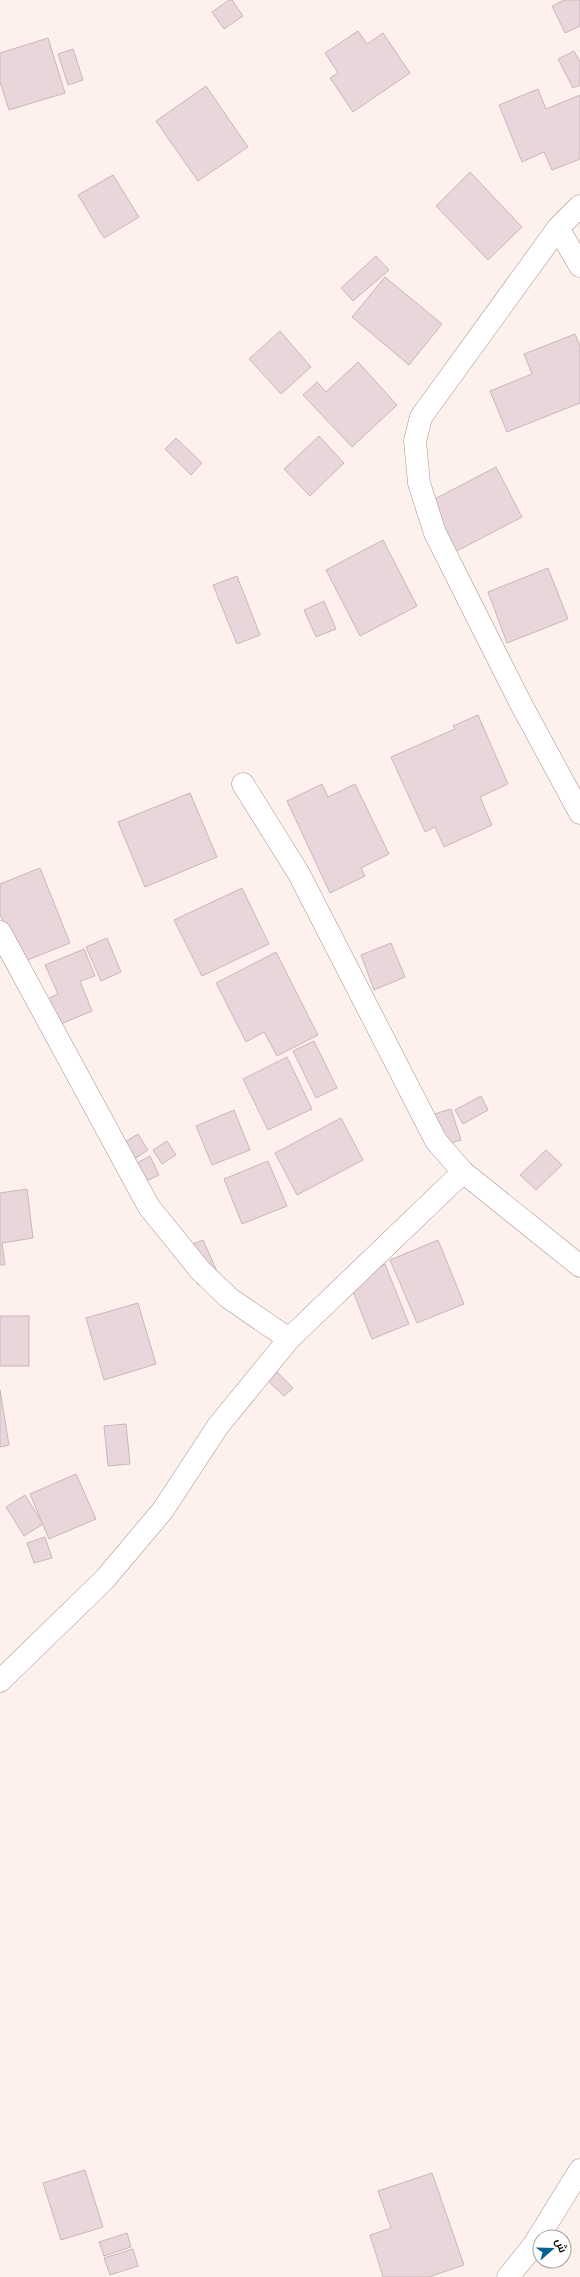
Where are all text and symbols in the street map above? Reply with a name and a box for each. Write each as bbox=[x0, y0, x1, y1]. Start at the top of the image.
north arrow bbox=[532, 2229, 572, 2269]
text: ش bbox=[552, 2237, 570, 2255]

